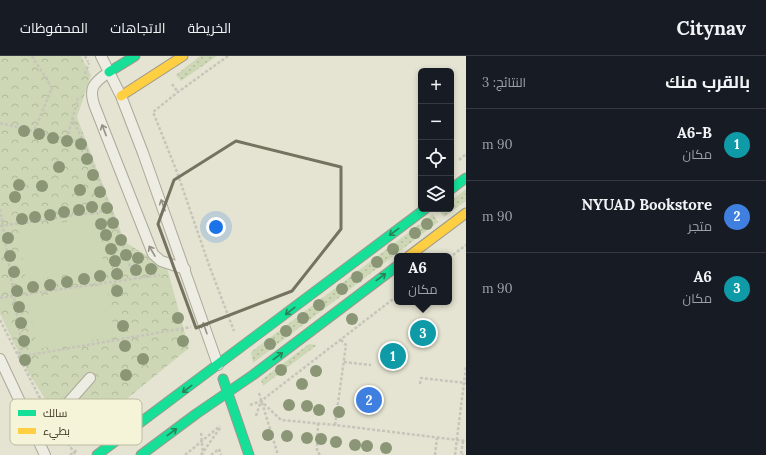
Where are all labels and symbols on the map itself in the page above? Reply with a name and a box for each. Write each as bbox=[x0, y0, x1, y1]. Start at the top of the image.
one-way arrow bbox=[99, 125, 107, 137]
one-way arrow bbox=[158, 199, 166, 211]
your location bbox=[206, 217, 226, 237]
one-way arrow bbox=[388, 228, 399, 237]
one-way arrow bbox=[148, 245, 156, 257]
one-way arrow bbox=[376, 273, 387, 282]
one-way arrow bbox=[285, 306, 296, 315]
pin: 3 bbox=[410, 318, 436, 348]
one-way arrow bbox=[201, 322, 208, 335]
pin: 1 bbox=[380, 341, 406, 371]
one-way arrow bbox=[272, 352, 283, 360]
one-way arrow bbox=[182, 384, 193, 393]
pin: 2 bbox=[356, 385, 382, 415]
legend bbox=[10, 399, 142, 445]
text: سالك bbox=[43, 406, 67, 420]
text: بطيء bbox=[43, 424, 70, 440]
one-way arrow bbox=[167, 428, 178, 436]

